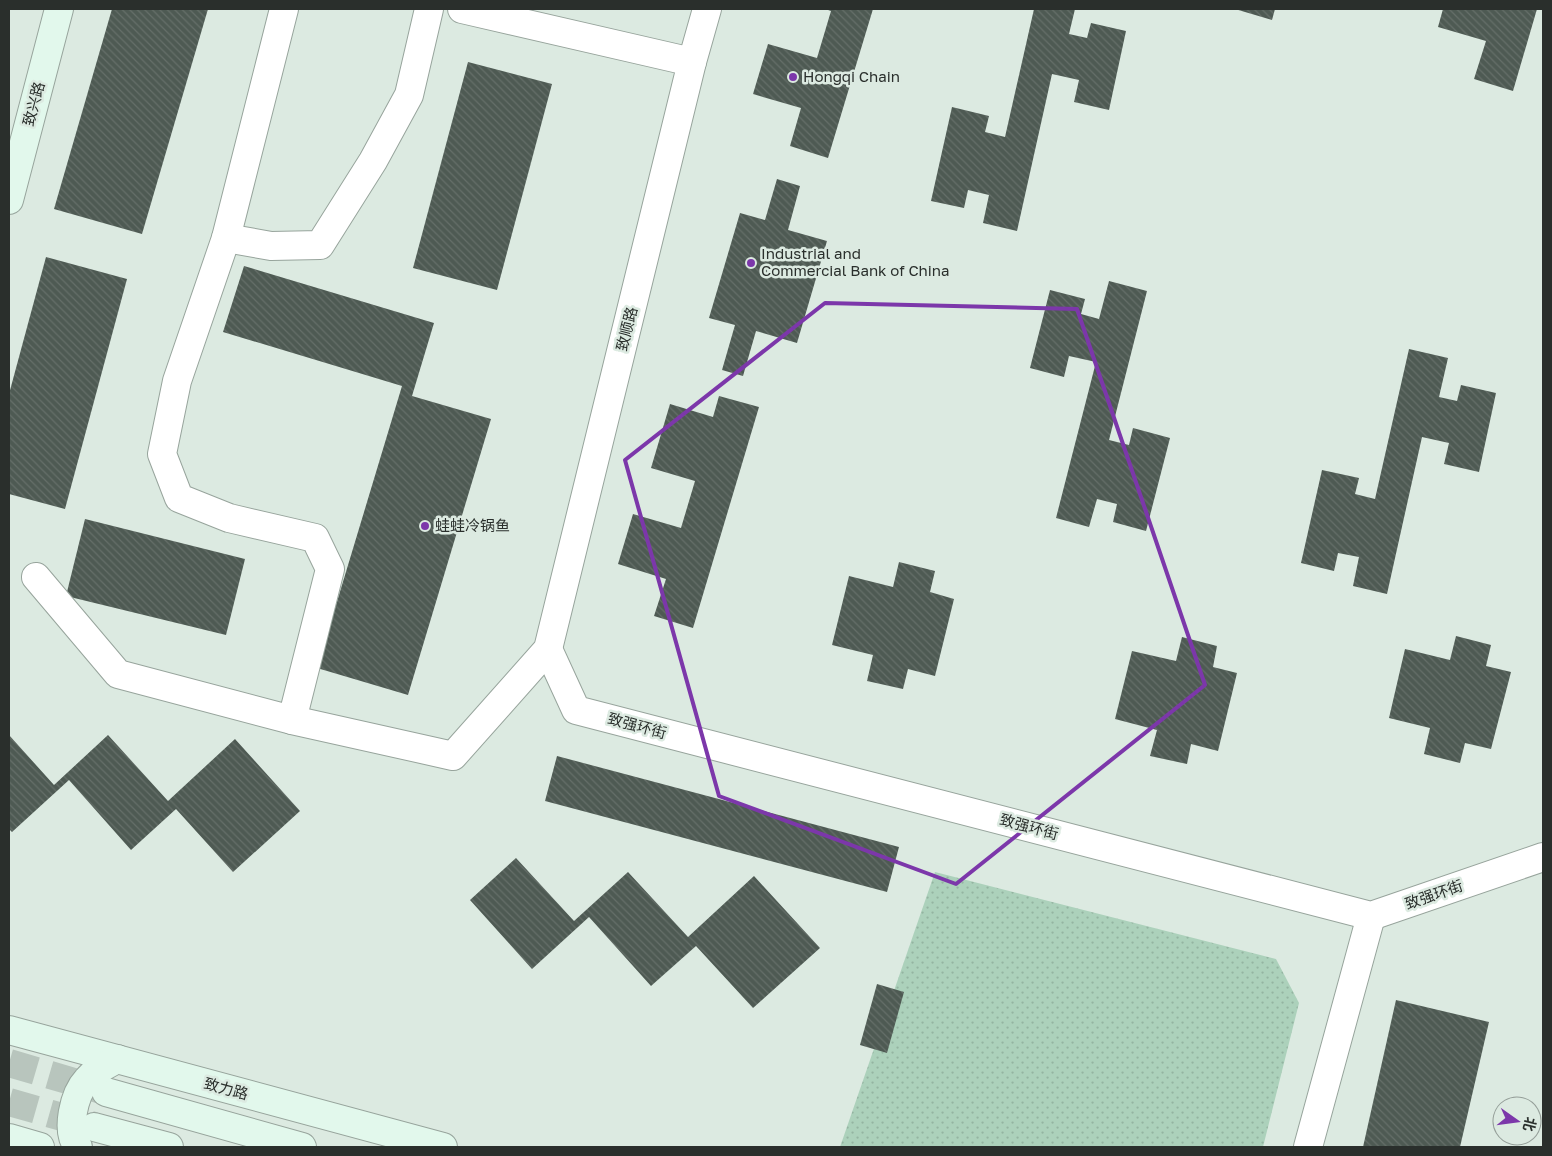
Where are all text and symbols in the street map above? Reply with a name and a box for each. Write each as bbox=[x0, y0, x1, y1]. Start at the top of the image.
place label: Hongqi Chain bbox=[803, 67, 900, 85]
marker: Hongqi Chain bbox=[787, 71, 799, 83]
street label: 致兴路 bbox=[19, 80, 48, 128]
place label: Industrial and Commercial Bank of China bbox=[761, 244, 950, 279]
marker: Industrial and Commercial Bank of China bbox=[745, 257, 757, 269]
street label: 致顺路 bbox=[612, 305, 640, 353]
place label: 蛙蛙冷锅鱼 bbox=[435, 516, 510, 534]
marker: 蛙蛙冷锅鱼 bbox=[419, 520, 431, 532]
street label: 致强环街 bbox=[606, 709, 669, 741]
street label: 致强环街 bbox=[998, 810, 1061, 842]
street label: 致强环街 bbox=[1402, 876, 1465, 912]
street label: 致力路 bbox=[202, 1074, 250, 1103]
north arrow bbox=[1492, 1096, 1542, 1146]
text: 北 bbox=[1520, 1115, 1540, 1133]

